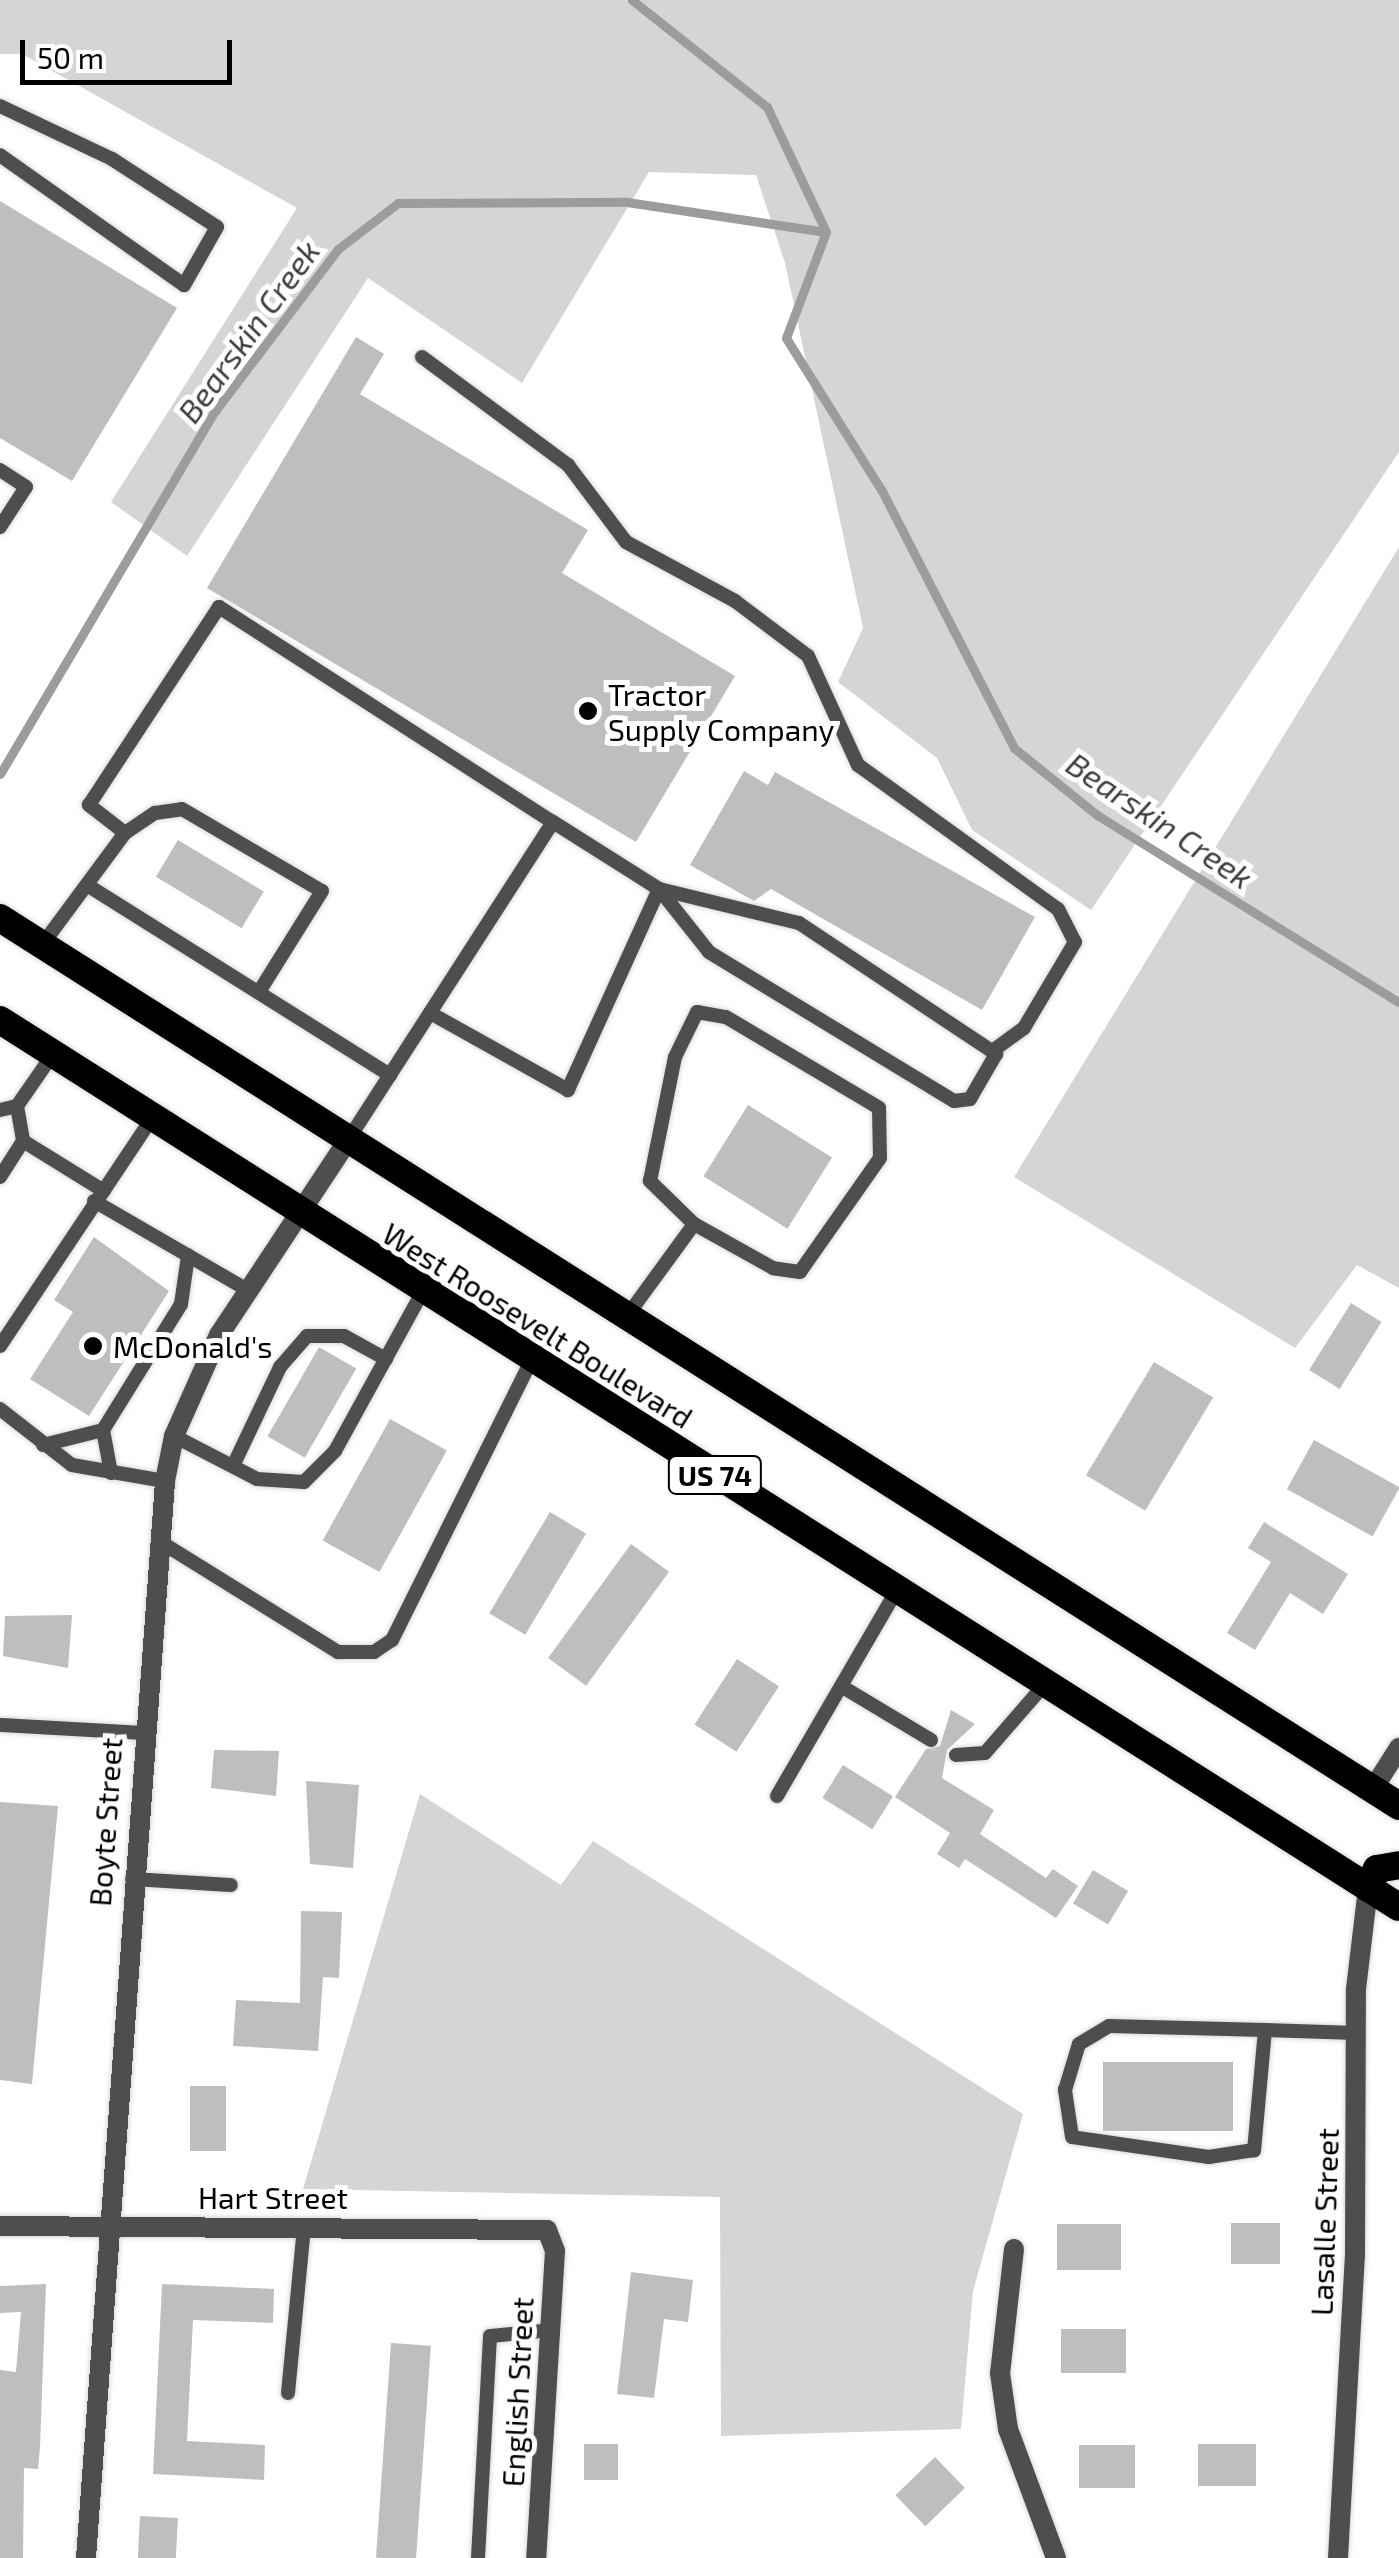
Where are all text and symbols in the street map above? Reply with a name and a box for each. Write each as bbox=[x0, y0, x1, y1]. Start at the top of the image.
scale bar bbox=[25, 20, 238, 82]
text: 50 m bbox=[37, 39, 104, 75]
water label: Bearskin Creek bbox=[169, 232, 327, 430]
place label: Tractor Supply Company bbox=[608, 676, 835, 746]
marker: Tractor Supply Company bbox=[577, 700, 599, 722]
water label: Bearskin Creek bbox=[1060, 744, 1260, 896]
street label: West Roosevelt Boulevard bbox=[376, 1215, 700, 1435]
place label: McDonald's bbox=[113, 1328, 272, 1364]
marker: McDonald's bbox=[82, 1335, 104, 1357]
road number: US 74 bbox=[668, 1452, 762, 1498]
street label: Boyte Street bbox=[81, 1736, 129, 1908]
street label: Lasalle Street bbox=[1303, 2128, 1345, 2316]
street label: Hart Street bbox=[198, 2179, 348, 2215]
street label: English Street bbox=[494, 2296, 540, 2488]

